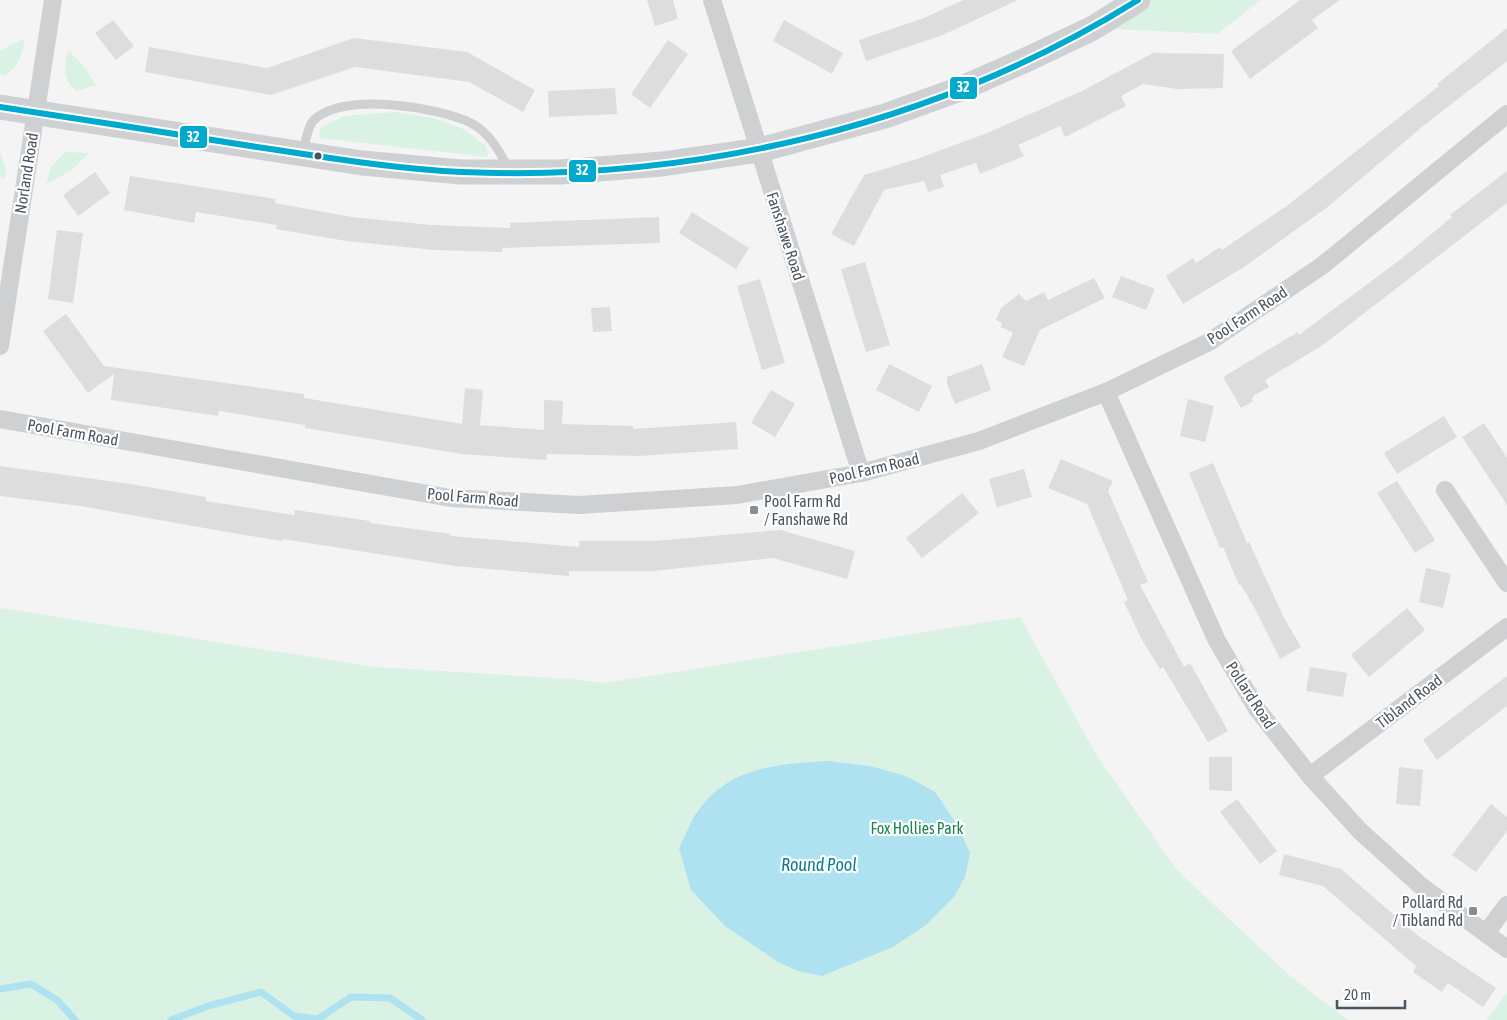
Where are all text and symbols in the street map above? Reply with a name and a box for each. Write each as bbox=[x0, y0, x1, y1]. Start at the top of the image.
line badge: 32 bbox=[949, 76, 978, 100]
text: 32 bbox=[956, 79, 970, 95]
line badge: 32 bbox=[179, 125, 208, 149]
text: 32 bbox=[186, 129, 200, 145]
street label: Norland Road bbox=[11, 131, 41, 215]
unlabelled marker bbox=[313, 151, 323, 161]
line badge: 32 bbox=[568, 159, 597, 183]
text: 32 bbox=[575, 162, 589, 178]
street label: Fanshawe Road bbox=[763, 190, 809, 282]
street label: Pool Farm Road bbox=[1204, 282, 1290, 348]
street label: Pool Farm Road bbox=[26, 415, 120, 449]
street label: Pool Farm Road bbox=[827, 449, 921, 487]
street label: Pool Farm Road bbox=[427, 484, 519, 510]
place label: Pool Farm Rd / Fanshawe Rd bbox=[764, 492, 848, 528]
marker: Pool Farm Rd / Fanshawe Rd bbox=[748, 504, 760, 516]
street label: Pollard Road bbox=[1223, 658, 1279, 732]
street label: Tibland Road bbox=[1373, 670, 1445, 732]
park label: Fox Hollies Park bbox=[871, 819, 963, 837]
water label: Round Pool bbox=[781, 854, 857, 875]
place label: Pollard Rd / Tibland Rd bbox=[1393, 893, 1463, 929]
marker: Pollard Rd / Tibland Rd bbox=[1467, 905, 1479, 917]
scale bar bbox=[1337, 978, 1404, 1010]
text: 20 m bbox=[1344, 986, 1371, 1003]

